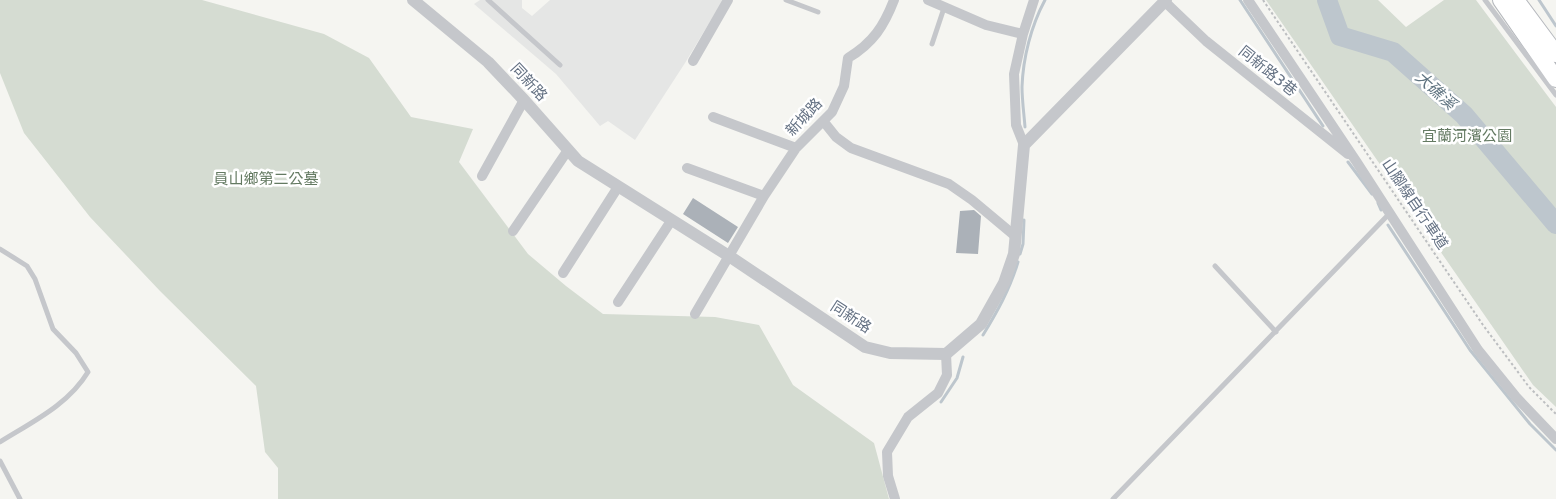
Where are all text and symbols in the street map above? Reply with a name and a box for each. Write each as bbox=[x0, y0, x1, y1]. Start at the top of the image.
street label: 同新路3巷 bbox=[1235, 42, 1301, 100]
street label: 同新路 bbox=[507, 59, 551, 105]
water label: 大礁溪 bbox=[1411, 67, 1461, 115]
street label: 新城路 bbox=[782, 94, 826, 140]
park label: 宜蘭河濱公園 bbox=[1422, 127, 1512, 145]
street label: 山腳線自行車道 bbox=[1378, 155, 1452, 253]
park label: 員山鄉第二公墓 bbox=[213, 170, 319, 188]
street label: 同新路 bbox=[827, 297, 875, 337]

